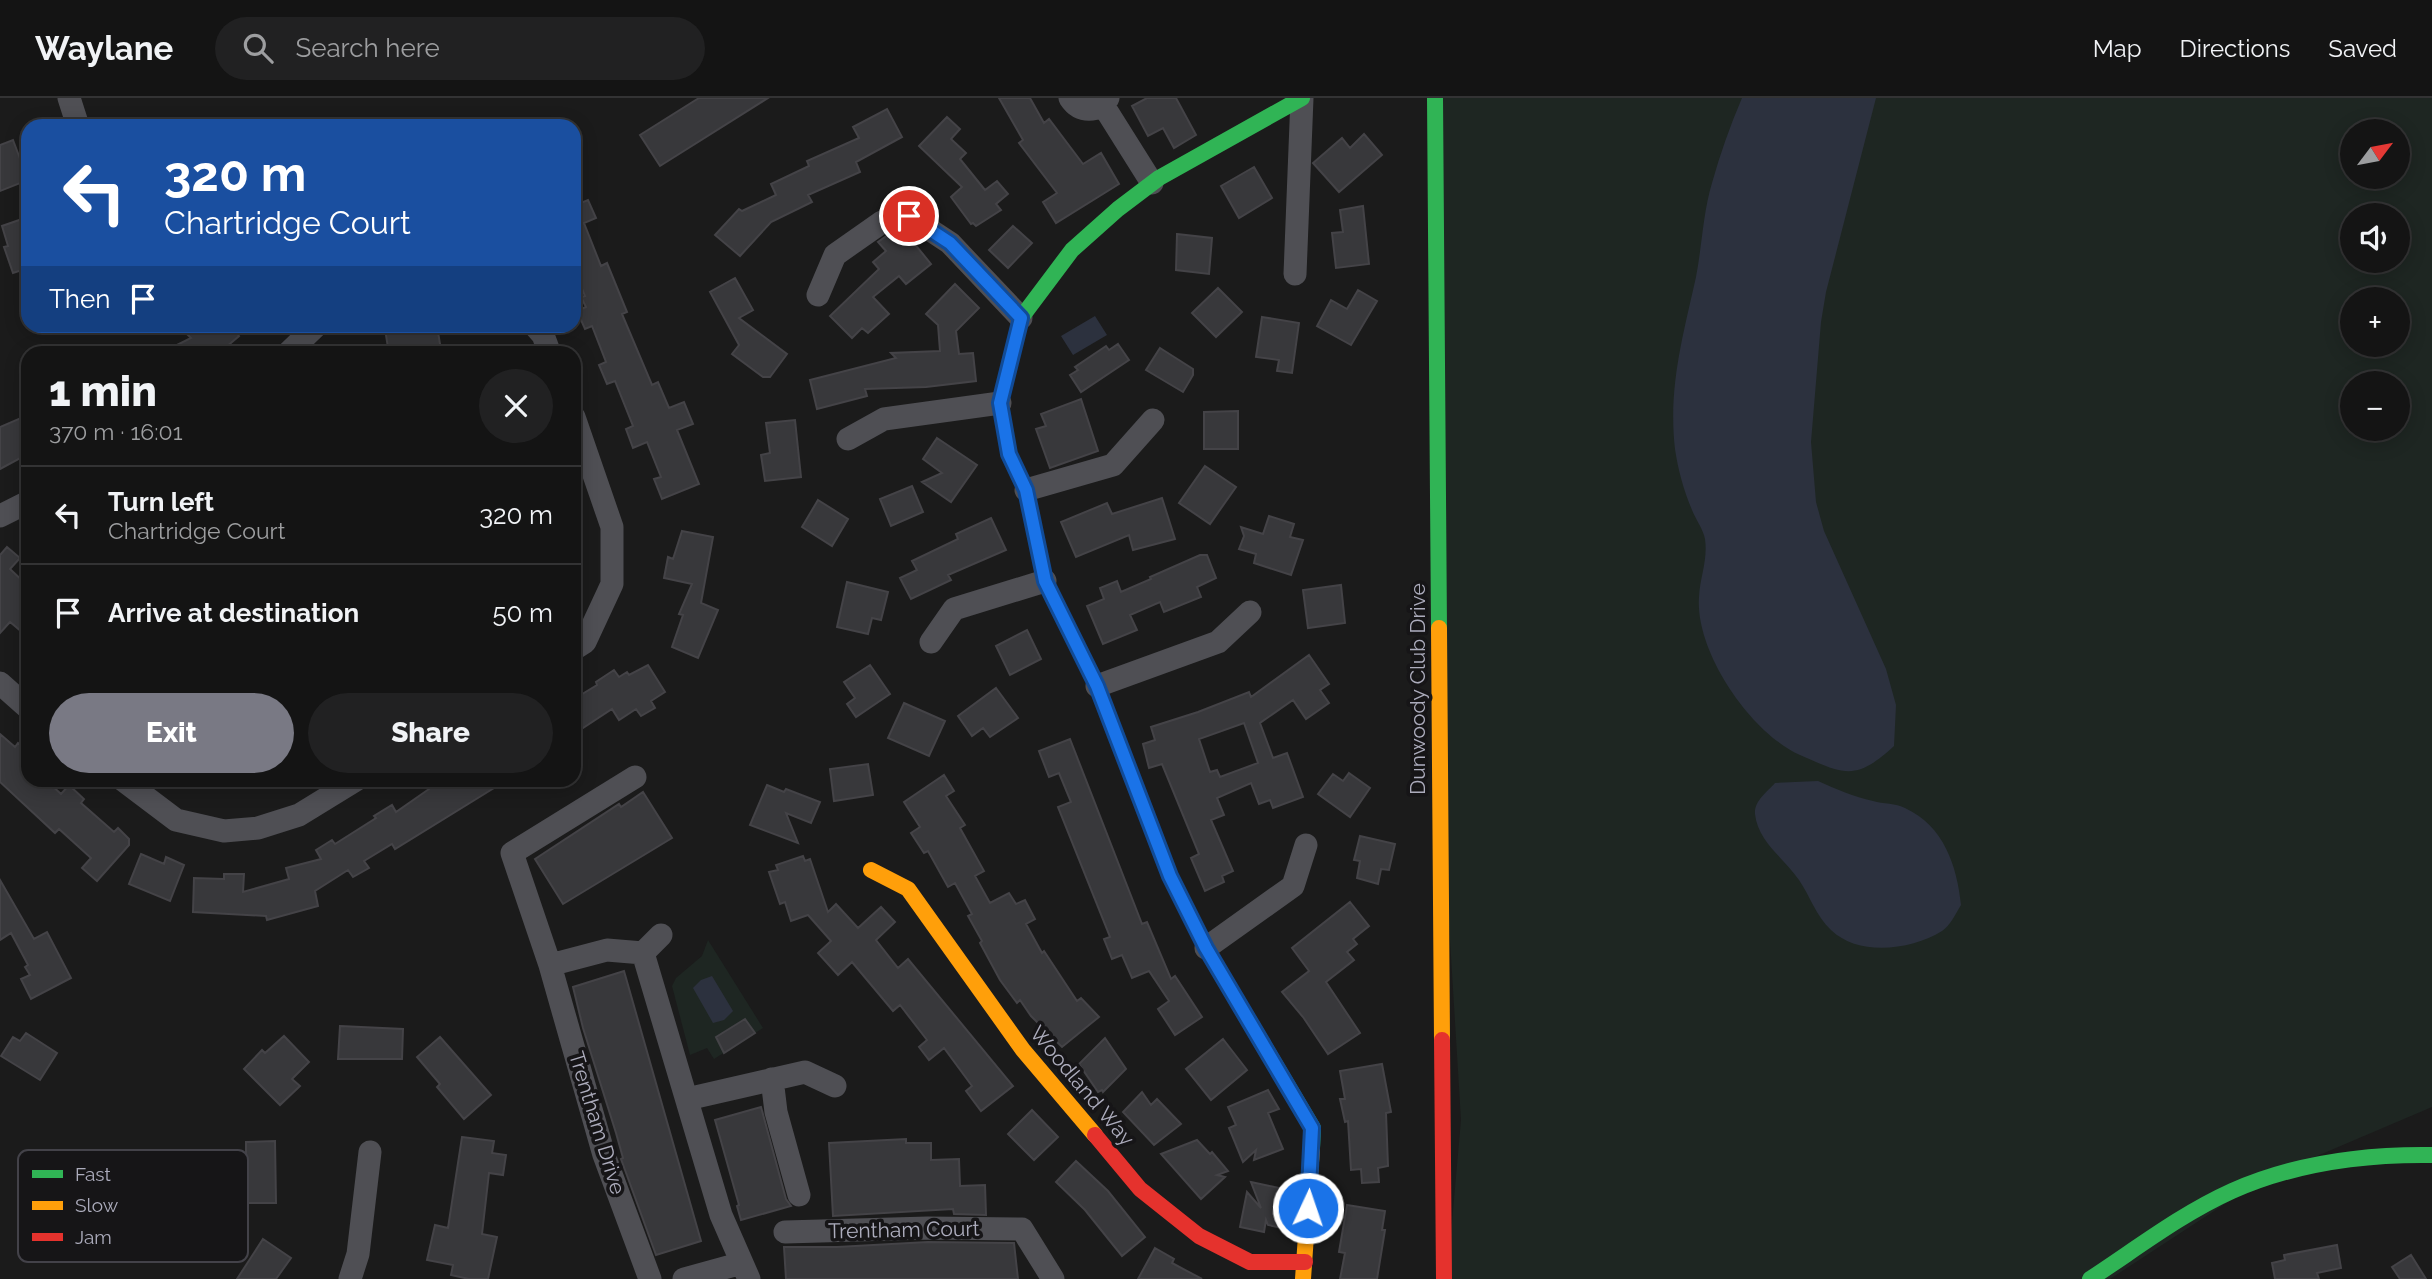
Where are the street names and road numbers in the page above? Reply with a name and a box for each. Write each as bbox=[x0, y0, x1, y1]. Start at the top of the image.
street label: Dunwoody Club Drive bbox=[1405, 583, 1430, 795]
street label: Woodland Way bbox=[1025, 1021, 1140, 1151]
street label: Trentham Drive bbox=[564, 1048, 631, 1197]
street label: Trentham Court bbox=[828, 1216, 980, 1243]

